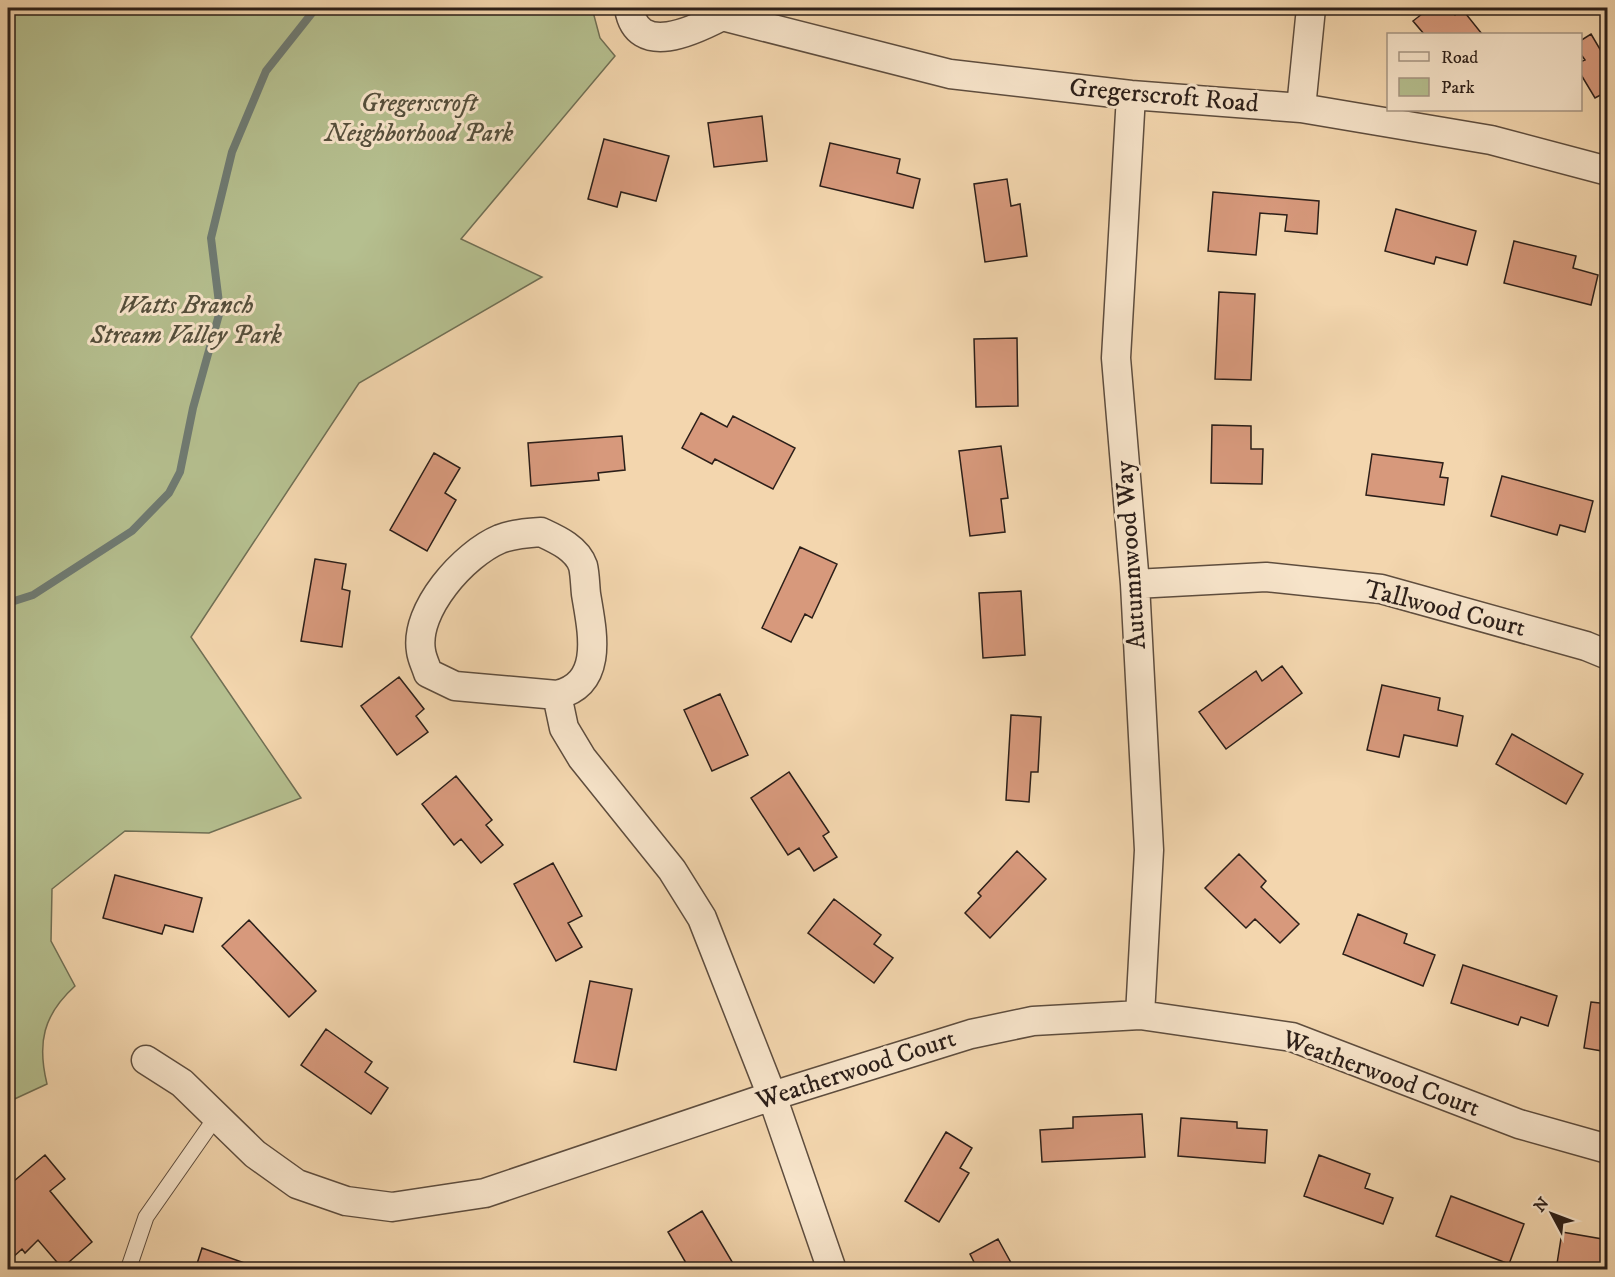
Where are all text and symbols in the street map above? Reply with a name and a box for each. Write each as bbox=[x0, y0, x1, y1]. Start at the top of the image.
legend bbox=[1387, 33, 1582, 111]
text: Road bbox=[1441, 47, 1478, 69]
street label: Gregerscroft Road bbox=[1068, 71, 1260, 121]
text: Park bbox=[1441, 77, 1475, 99]
park label: Gregerscroft Neighborhood Park bbox=[323, 87, 513, 150]
park label: Watts Branch Stream Valley Park bbox=[89, 289, 282, 352]
street label: Autumnwood Way bbox=[1108, 459, 1154, 650]
street label: Tallwood Court bbox=[1361, 573, 1529, 645]
street label: Weatherwood Court bbox=[751, 1022, 960, 1118]
street label: Weatherwood Court bbox=[1277, 1023, 1484, 1125]
north arrow bbox=[1522, 1184, 1582, 1244]
text: N bbox=[1530, 1193, 1553, 1216]

